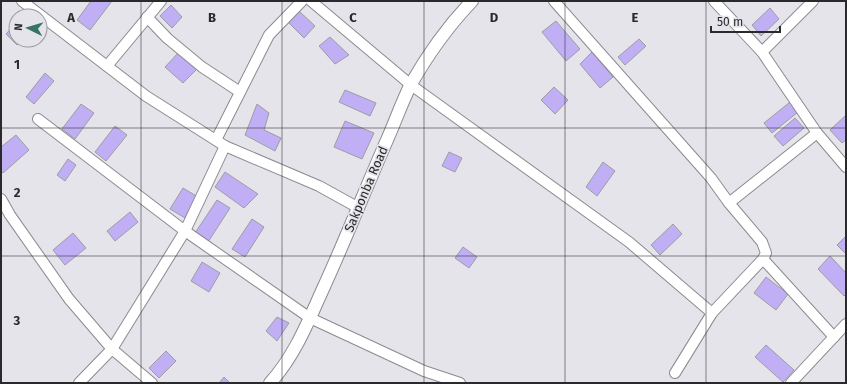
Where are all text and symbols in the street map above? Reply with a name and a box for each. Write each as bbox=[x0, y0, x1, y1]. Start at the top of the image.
north arrow bbox=[8, 8, 48, 48]
scale bar bbox=[711, 8, 780, 34]
text: A bbox=[66, 10, 75, 25]
text: B bbox=[208, 10, 216, 25]
text: C bbox=[349, 10, 357, 25]
text: D bbox=[490, 10, 499, 25]
text: E bbox=[632, 10, 639, 25]
text: 50 m bbox=[717, 15, 743, 29]
text: N bbox=[12, 23, 25, 31]
text: 1 bbox=[14, 57, 20, 72]
street label: Sakponba Road bbox=[341, 144, 391, 234]
text: 2 bbox=[14, 185, 21, 200]
text: 3 bbox=[13, 313, 21, 328]

